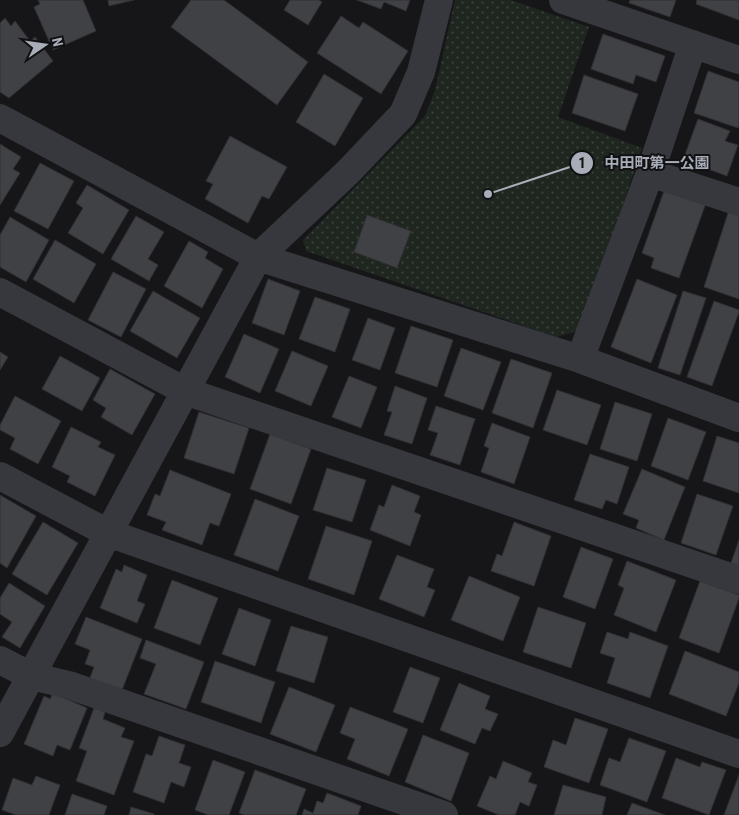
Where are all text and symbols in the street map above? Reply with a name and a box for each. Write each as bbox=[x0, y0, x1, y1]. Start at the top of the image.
north arrow bbox=[20, 20, 70, 70]
text: N bbox=[49, 36, 66, 48]
callout: 中田町第一公園 bbox=[570, 148, 720, 178]
text: 1 bbox=[578, 154, 586, 172]
text: 中田町第一公園 bbox=[604, 154, 710, 172]

